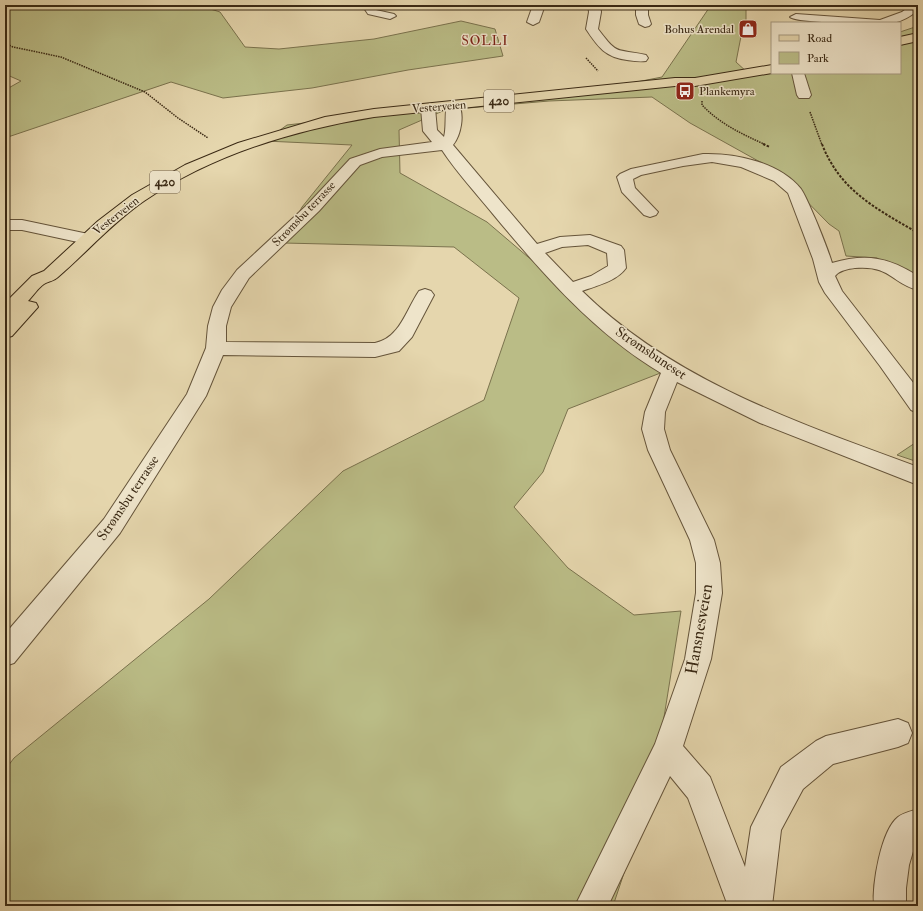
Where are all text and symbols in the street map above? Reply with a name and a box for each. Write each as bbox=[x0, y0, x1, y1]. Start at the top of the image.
shop icon: Bohus Arendal bbox=[737, 18, 759, 40]
place label: Bohus Arendal bbox=[664, 22, 734, 37]
legend bbox=[771, 22, 901, 74]
text: Road bbox=[807, 31, 832, 46]
district label: SOLLI bbox=[462, 33, 508, 49]
text: Park bbox=[807, 51, 829, 66]
bus stop icon: Plankemyra bbox=[674, 80, 696, 102]
place label: Plankemyra bbox=[699, 84, 756, 99]
road number: 420 bbox=[484, 90, 514, 112]
street label: Vesterveien bbox=[411, 97, 467, 117]
road number: 420 bbox=[150, 171, 180, 193]
street label: Strømsbu terrasse bbox=[269, 178, 339, 250]
street label: Vesterveien bbox=[90, 193, 142, 239]
street label: Strømsbuneset bbox=[612, 323, 690, 383]
street label: Strømsbu terrasse bbox=[93, 452, 163, 544]
street label: Hansnesveien bbox=[681, 582, 717, 676]

